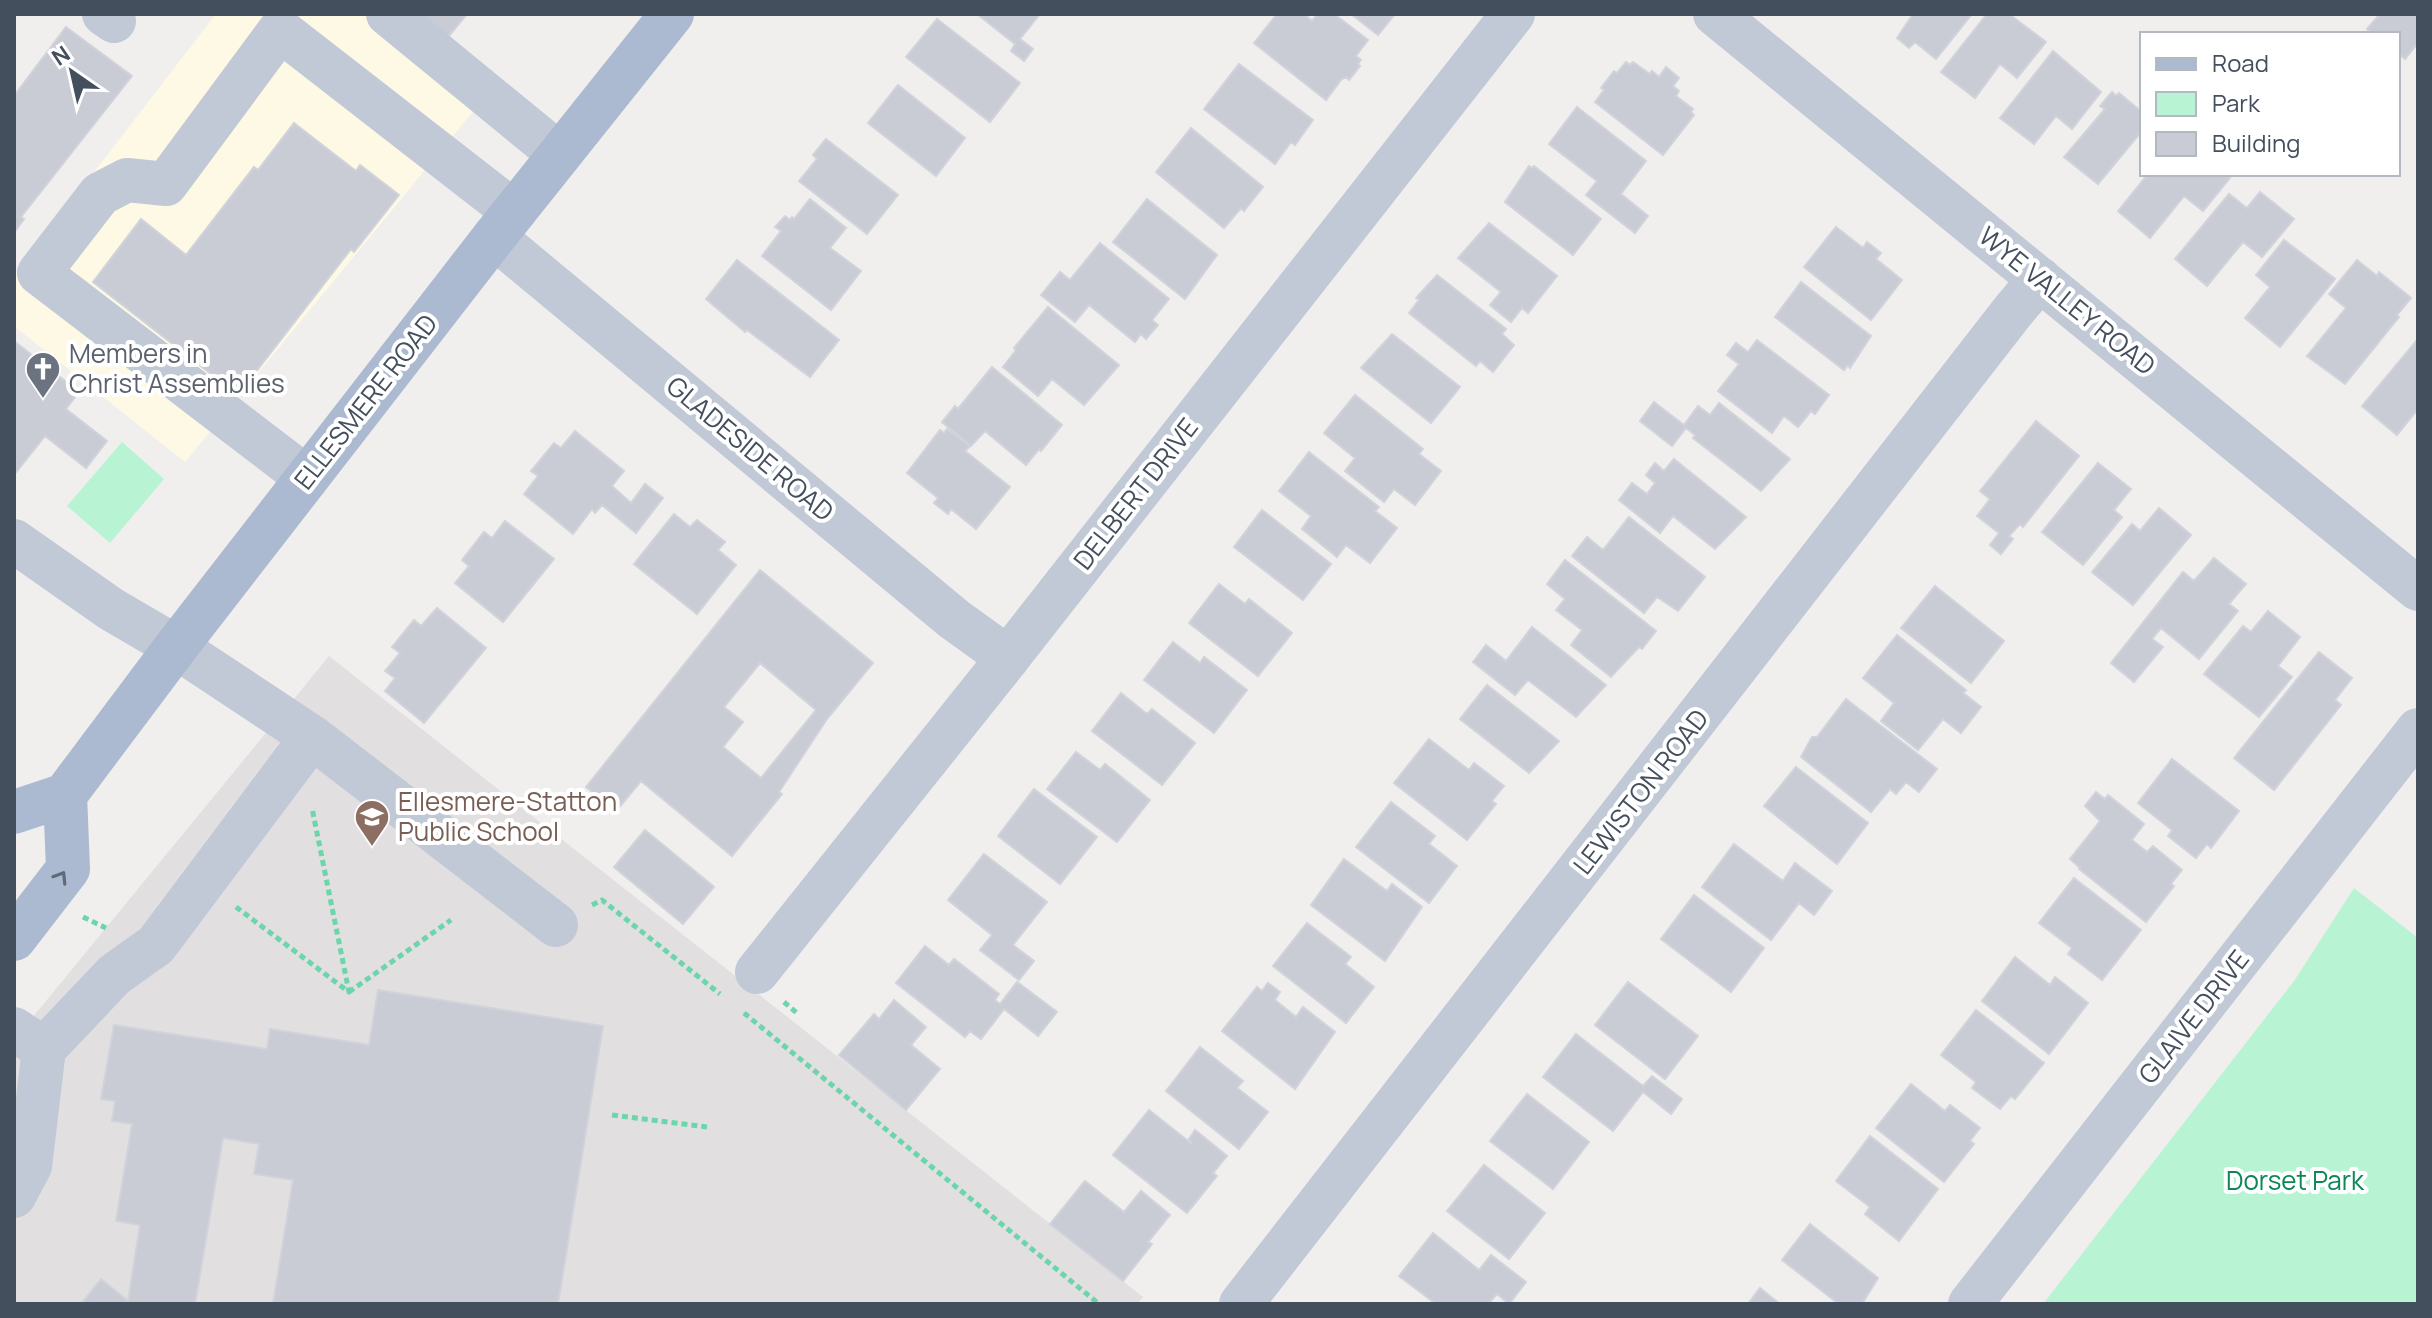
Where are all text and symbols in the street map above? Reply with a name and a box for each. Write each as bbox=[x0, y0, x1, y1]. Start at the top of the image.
north arrow bbox=[32, 32, 112, 112]
legend bbox=[2140, 32, 2400, 176]
text: N bbox=[46, 39, 76, 72]
text: Road bbox=[2212, 46, 2269, 79]
text: Park bbox=[2212, 86, 2261, 119]
text: Building bbox=[2212, 126, 2300, 159]
street label: WYE VALLEY ROAD bbox=[1972, 218, 2164, 383]
street label: ELLESMERE ROAD bbox=[285, 306, 445, 496]
place label: Members in Christ Assemblies bbox=[69, 335, 285, 401]
church icon: Members in Christ Assemblies bbox=[24, 350, 62, 400]
street label: GLADESIDE ROAD bbox=[659, 368, 842, 529]
street label: DELBERT DRIVE bbox=[1065, 410, 1206, 577]
street label: LEWISTON ROAD bbox=[1564, 701, 1716, 881]
place label: Ellesmere-Statton Public School bbox=[398, 783, 617, 849]
school or university icon: Ellesmere-Statton Public School bbox=[353, 798, 391, 848]
one-way arrow bbox=[51, 871, 66, 885]
street label: GLAIVE DRIVE bbox=[2130, 942, 2257, 1091]
park label: Dorset Park bbox=[2226, 1162, 2365, 1198]

